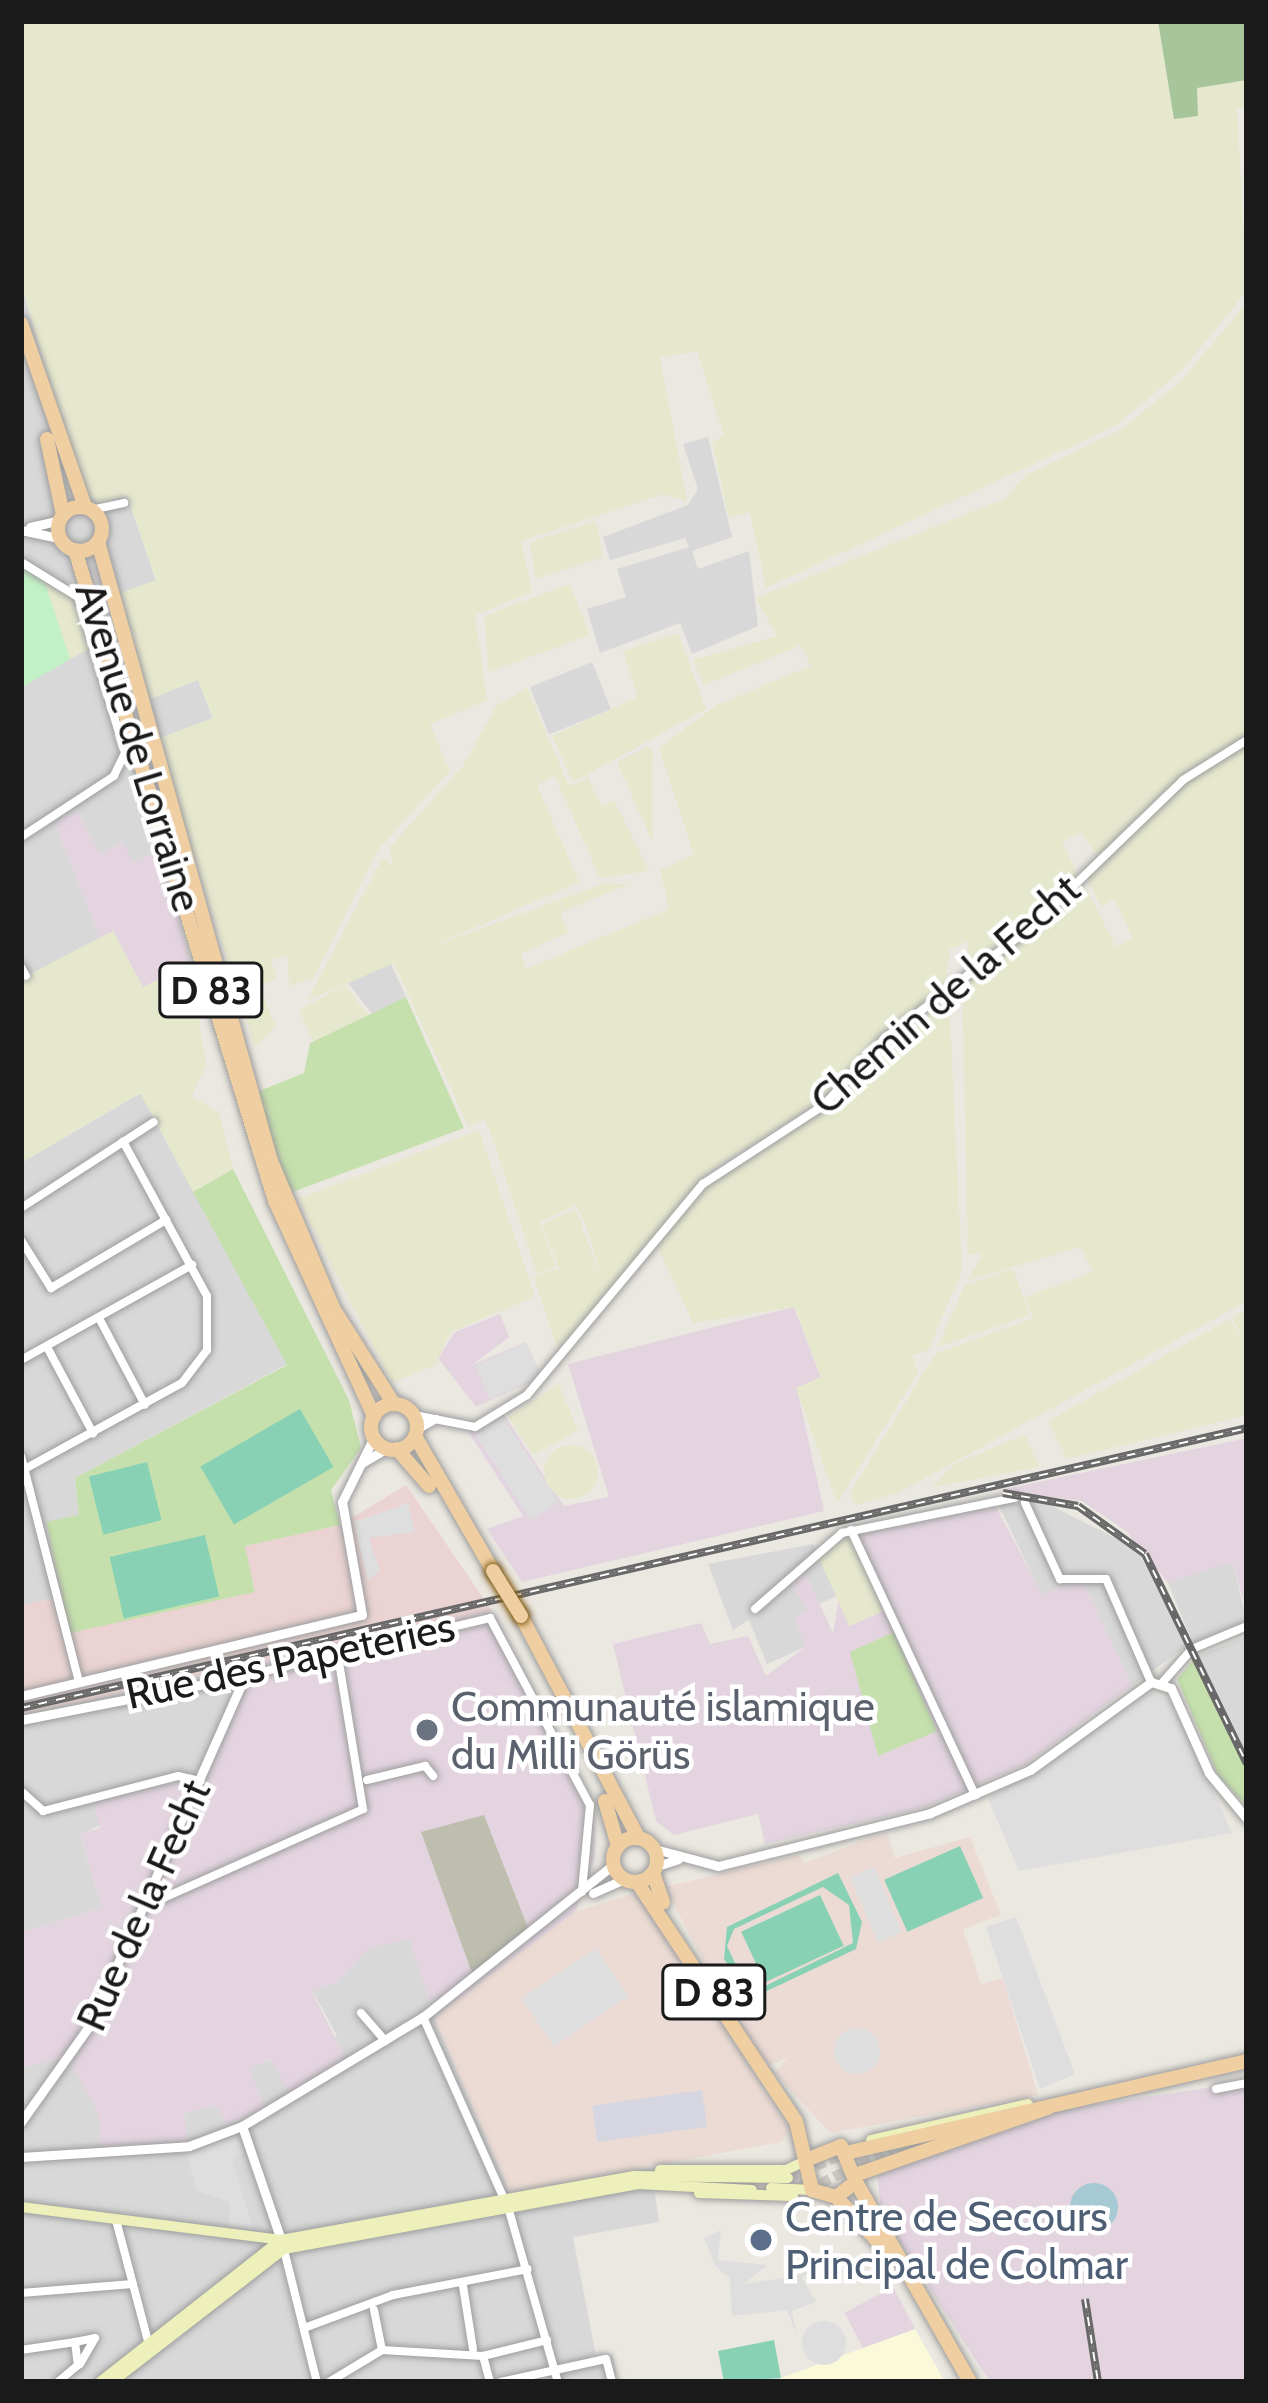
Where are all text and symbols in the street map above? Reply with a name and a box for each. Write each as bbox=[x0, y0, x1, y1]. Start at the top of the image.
street label: Avenue de Lorraine bbox=[65, 577, 213, 917]
street label: Chemin de la Fecht bbox=[800, 863, 1090, 1125]
road number: D 83 bbox=[157, 957, 265, 1023]
street label: Rue des Papeteries bbox=[121, 1601, 459, 1719]
place label: Communauté islamique du Milli Görüs bbox=[451, 1681, 875, 1780]
marker: Communauté islamique du Milli Görüs bbox=[414, 1717, 440, 1743]
street label: Rue de la Fecht bbox=[65, 1772, 221, 2038]
road number: D 83 bbox=[660, 1959, 768, 2025]
place label: Centre de Secours Principal de Colmar bbox=[785, 2191, 1128, 2290]
marker: Centre de Secours Principal de Colmar bbox=[748, 2227, 774, 2253]

